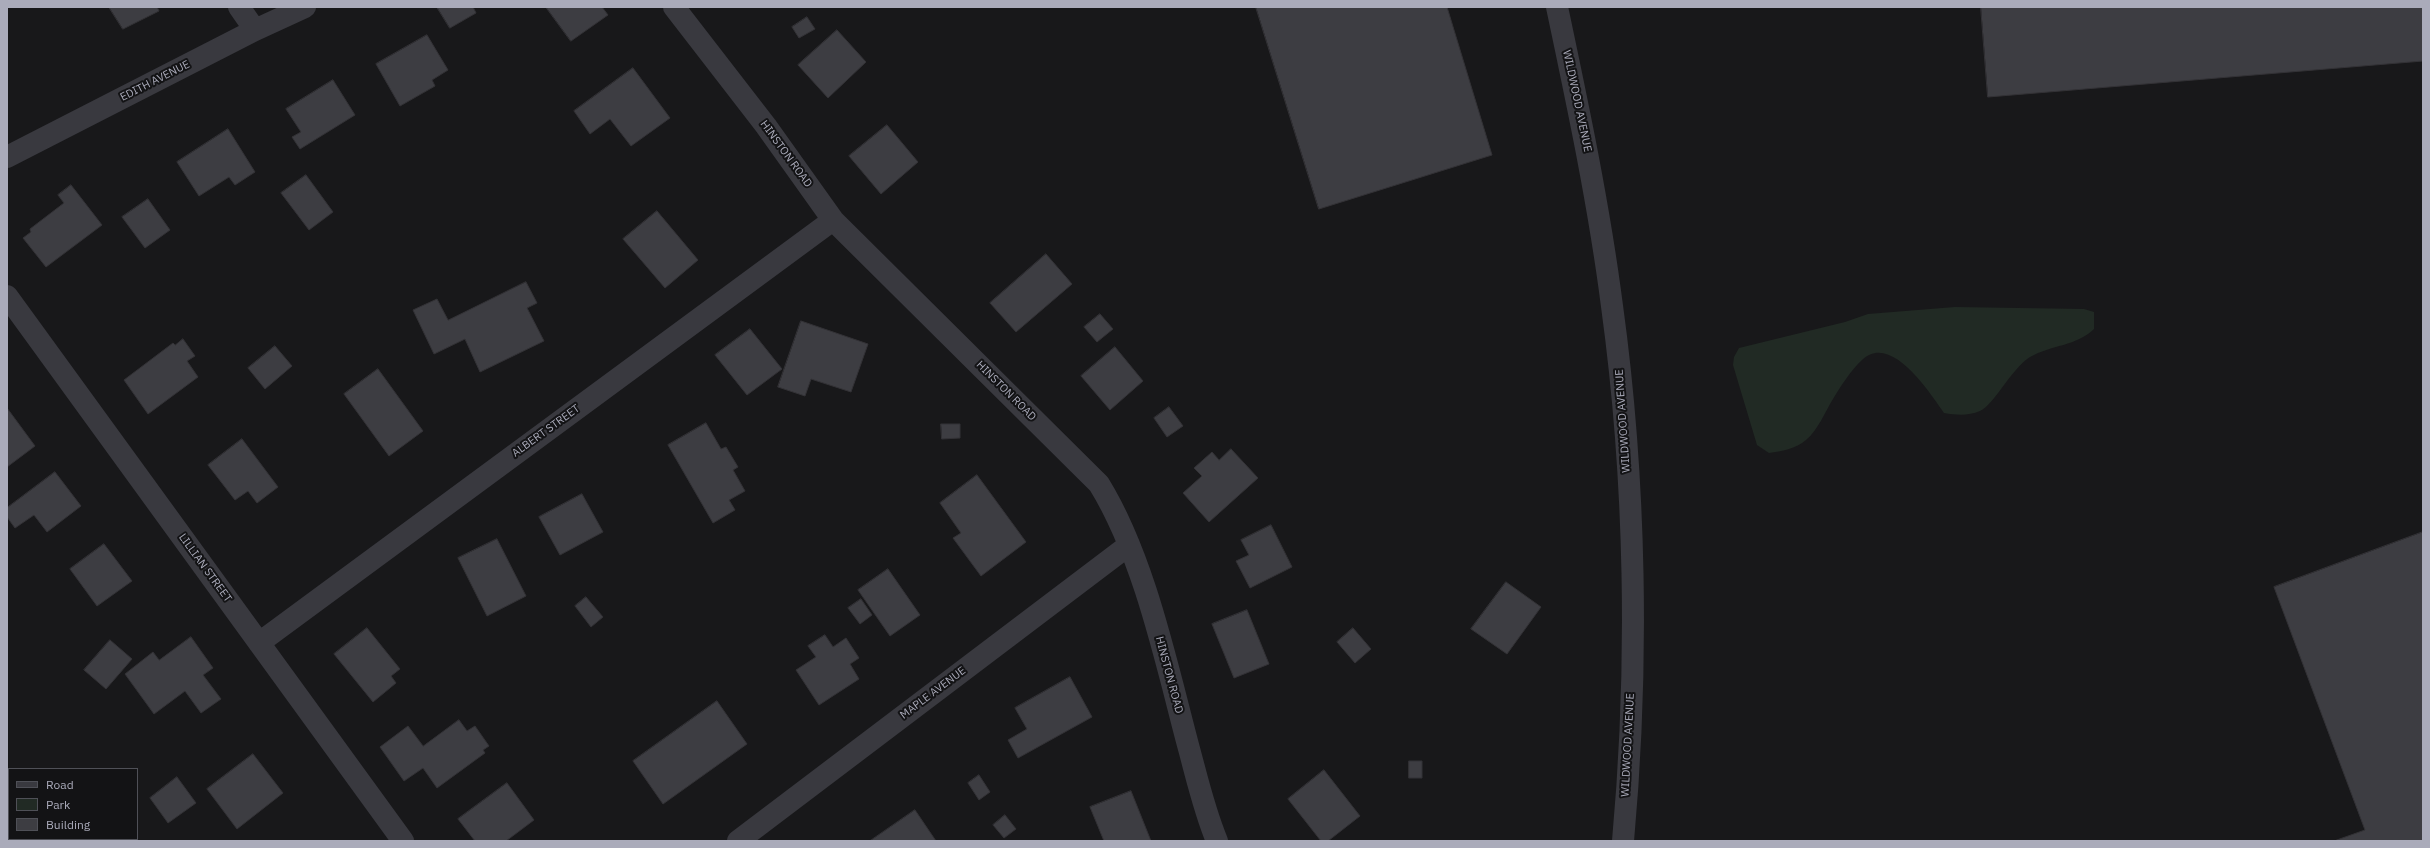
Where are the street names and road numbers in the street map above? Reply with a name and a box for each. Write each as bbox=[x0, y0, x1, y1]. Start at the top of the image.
street label: WILDWOOD AVENUE bbox=[1560, 49, 1594, 153]
street label: EDITH AVENUE bbox=[118, 58, 192, 104]
street label: HINSTON ROAD bbox=[757, 118, 815, 190]
street label: HINSTON ROAD bbox=[973, 358, 1039, 424]
street label: WILDWOOD AVENUE bbox=[1613, 369, 1633, 473]
street label: ALBERT STREET bbox=[510, 402, 582, 460]
street label: LILLIAN STREET bbox=[176, 531, 234, 605]
street label: HINSTON ROAD bbox=[1152, 635, 1186, 715]
street label: MAPLE AVENUE bbox=[898, 664, 968, 722]
street label: WILDWOOD AVENUE bbox=[1619, 693, 1637, 797]

